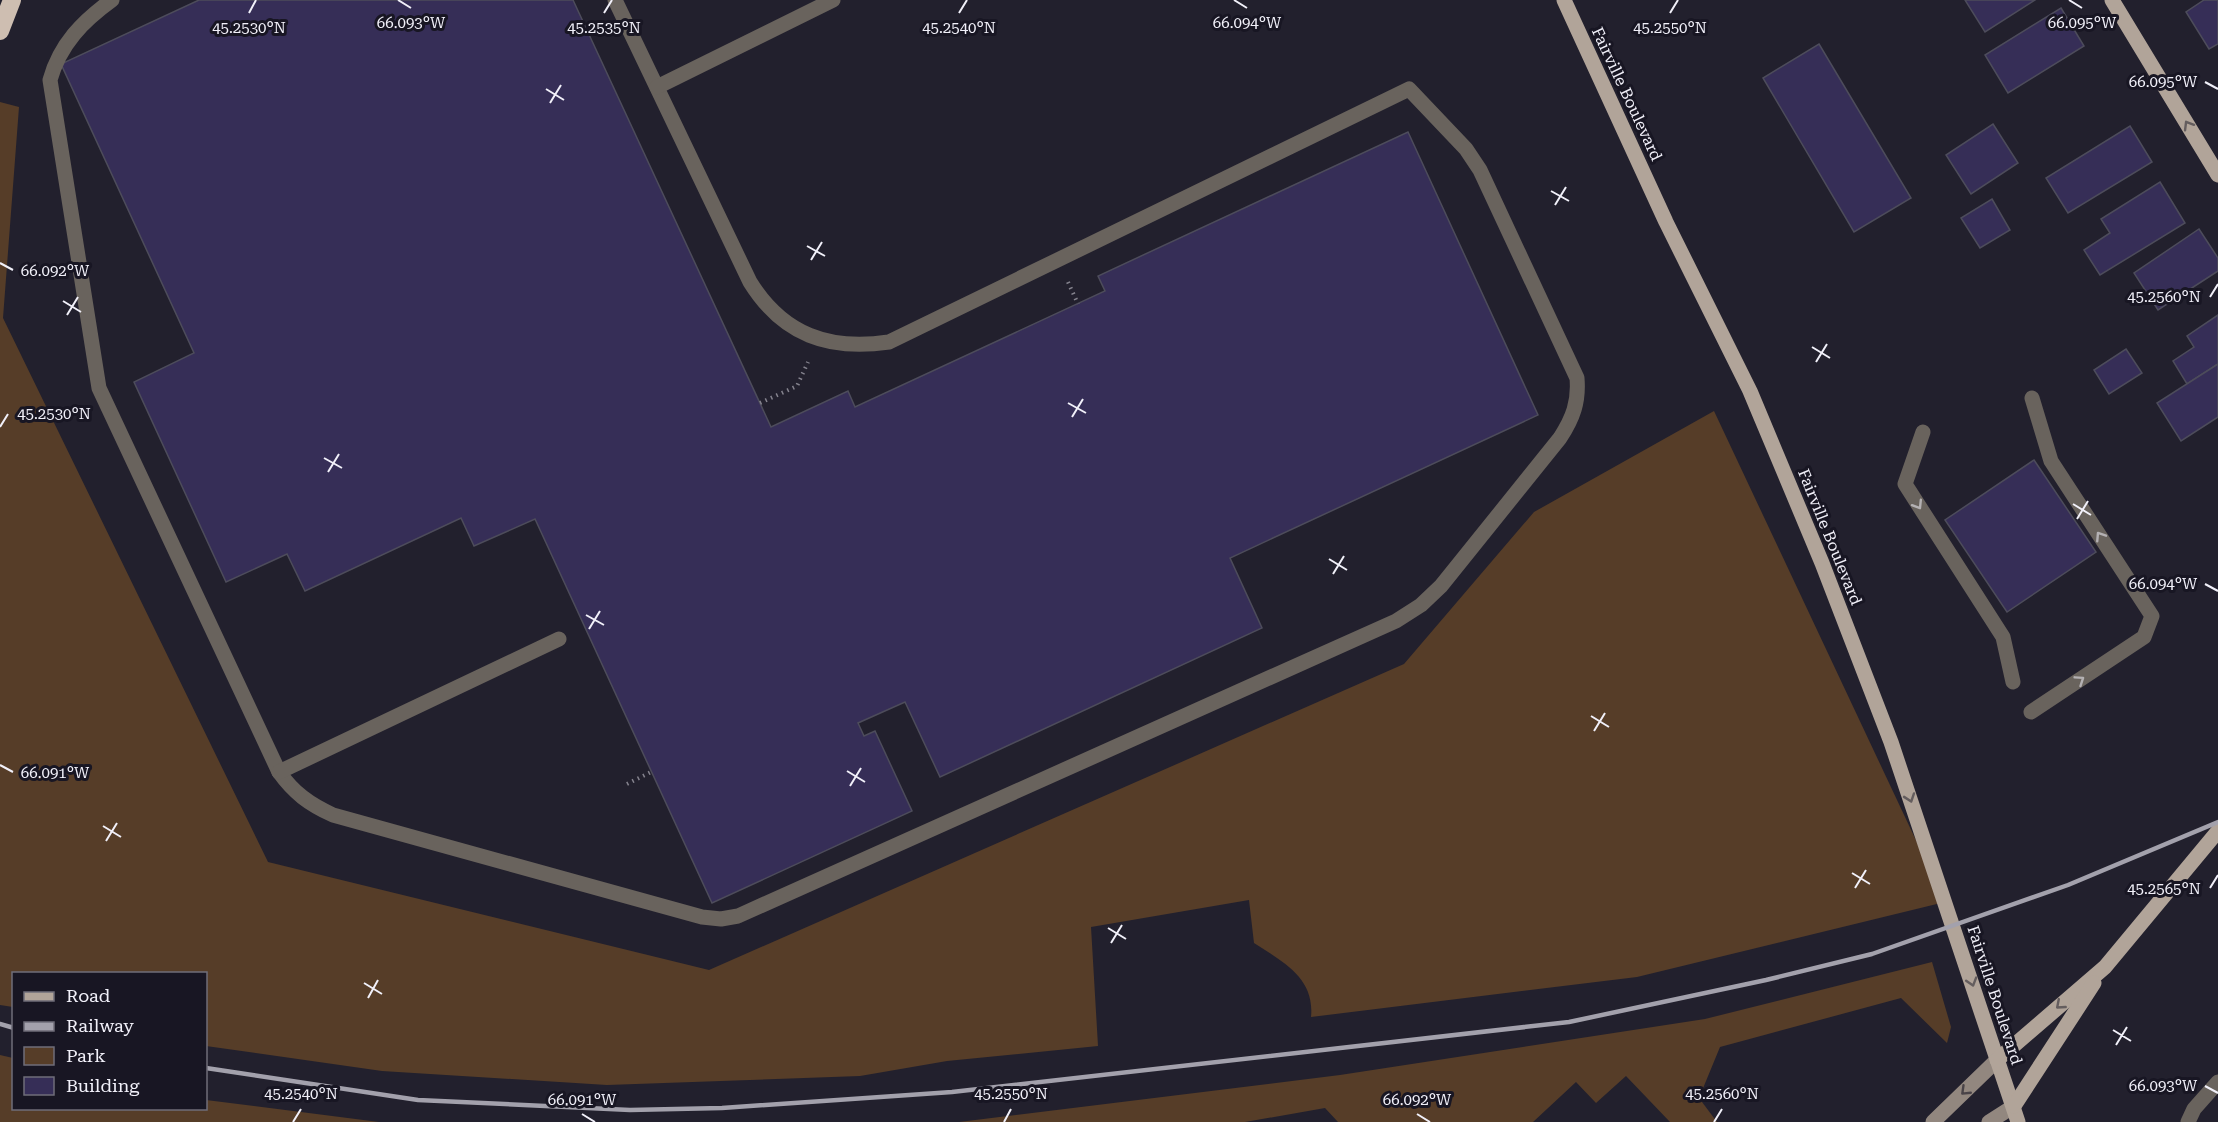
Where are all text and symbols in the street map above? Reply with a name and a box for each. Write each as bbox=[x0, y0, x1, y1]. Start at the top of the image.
text: 66.093°W bbox=[377, 14, 446, 32]
text: 66.094°W bbox=[1213, 14, 1282, 32]
text: 66.095°W bbox=[2048, 14, 2117, 32]
text: 45.2530°N bbox=[212, 19, 286, 37]
text: 45.2535°N bbox=[567, 19, 641, 37]
text: 45.2540°N bbox=[922, 19, 996, 37]
text: 45.2550°N bbox=[1633, 19, 1707, 37]
street label: Fairville Boulevard bbox=[1588, 24, 1666, 164]
text: 66.095°W bbox=[2129, 73, 2198, 91]
one-way arrow bbox=[2183, 121, 2195, 131]
text: 66.092°W bbox=[21, 262, 90, 280]
text: 45.2560°N bbox=[2127, 288, 2201, 306]
text: 45.2530°N bbox=[17, 405, 91, 423]
street label: Fairville Boulevard bbox=[1794, 466, 1866, 608]
one-way arrow bbox=[1910, 499, 1922, 509]
one-way arrow bbox=[2096, 531, 2107, 542]
text: 66.094°W bbox=[2129, 575, 2198, 593]
one-way arrow bbox=[2074, 675, 2084, 687]
text: 66.091°W bbox=[21, 764, 90, 782]
one-way arrow bbox=[1902, 792, 1915, 803]
text: 45.2565°N bbox=[2127, 880, 2201, 898]
street label: Fairville Boulevard bbox=[1964, 923, 2026, 1067]
legend bbox=[12, 972, 207, 1110]
one-way arrow bbox=[1965, 976, 1977, 987]
text: Road bbox=[66, 985, 111, 1006]
one-way arrow bbox=[2056, 998, 2067, 1009]
text: Railway bbox=[66, 1015, 134, 1036]
text: Park bbox=[66, 1045, 106, 1066]
text: Building bbox=[66, 1075, 140, 1096]
text: 66.093°W bbox=[2129, 1077, 2198, 1095]
one-way arrow bbox=[1962, 1083, 1973, 1094]
text: 45.2540°N bbox=[264, 1085, 338, 1103]
text: 45.2550°N bbox=[974, 1085, 1048, 1103]
text: 45.2560°N bbox=[1685, 1085, 1759, 1103]
text: 66.091°W bbox=[548, 1091, 617, 1109]
text: 66.092°W bbox=[1383, 1091, 1452, 1109]

